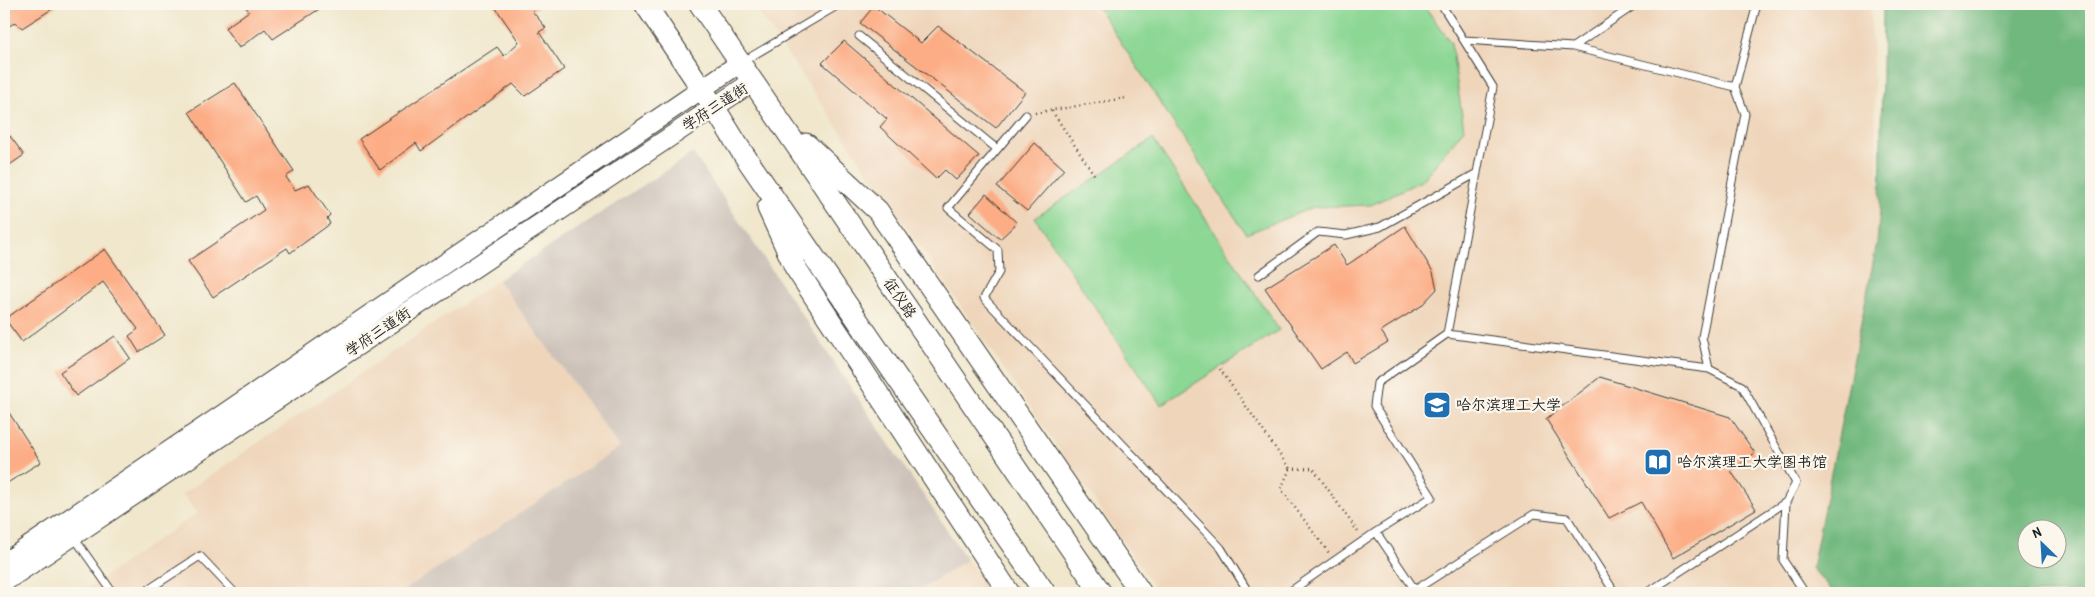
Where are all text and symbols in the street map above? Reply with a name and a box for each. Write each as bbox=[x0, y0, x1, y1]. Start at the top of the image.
street label: 学府三道街 bbox=[678, 77, 752, 136]
street label: 征仪路 bbox=[879, 273, 922, 322]
street label: 学府三道街 bbox=[341, 302, 415, 361]
school or university icon: 哈尔滨理工大学 bbox=[1422, 390, 1452, 420]
place label: 哈尔滨理工大学 bbox=[1456, 394, 1561, 415]
library icon: 哈尔滨理工大学图书馆 bbox=[1643, 447, 1673, 477]
place label: 哈尔滨理工大学图书馆 bbox=[1677, 451, 1827, 472]
north arrow bbox=[2018, 520, 2068, 570]
text: N bbox=[2029, 521, 2044, 542]

